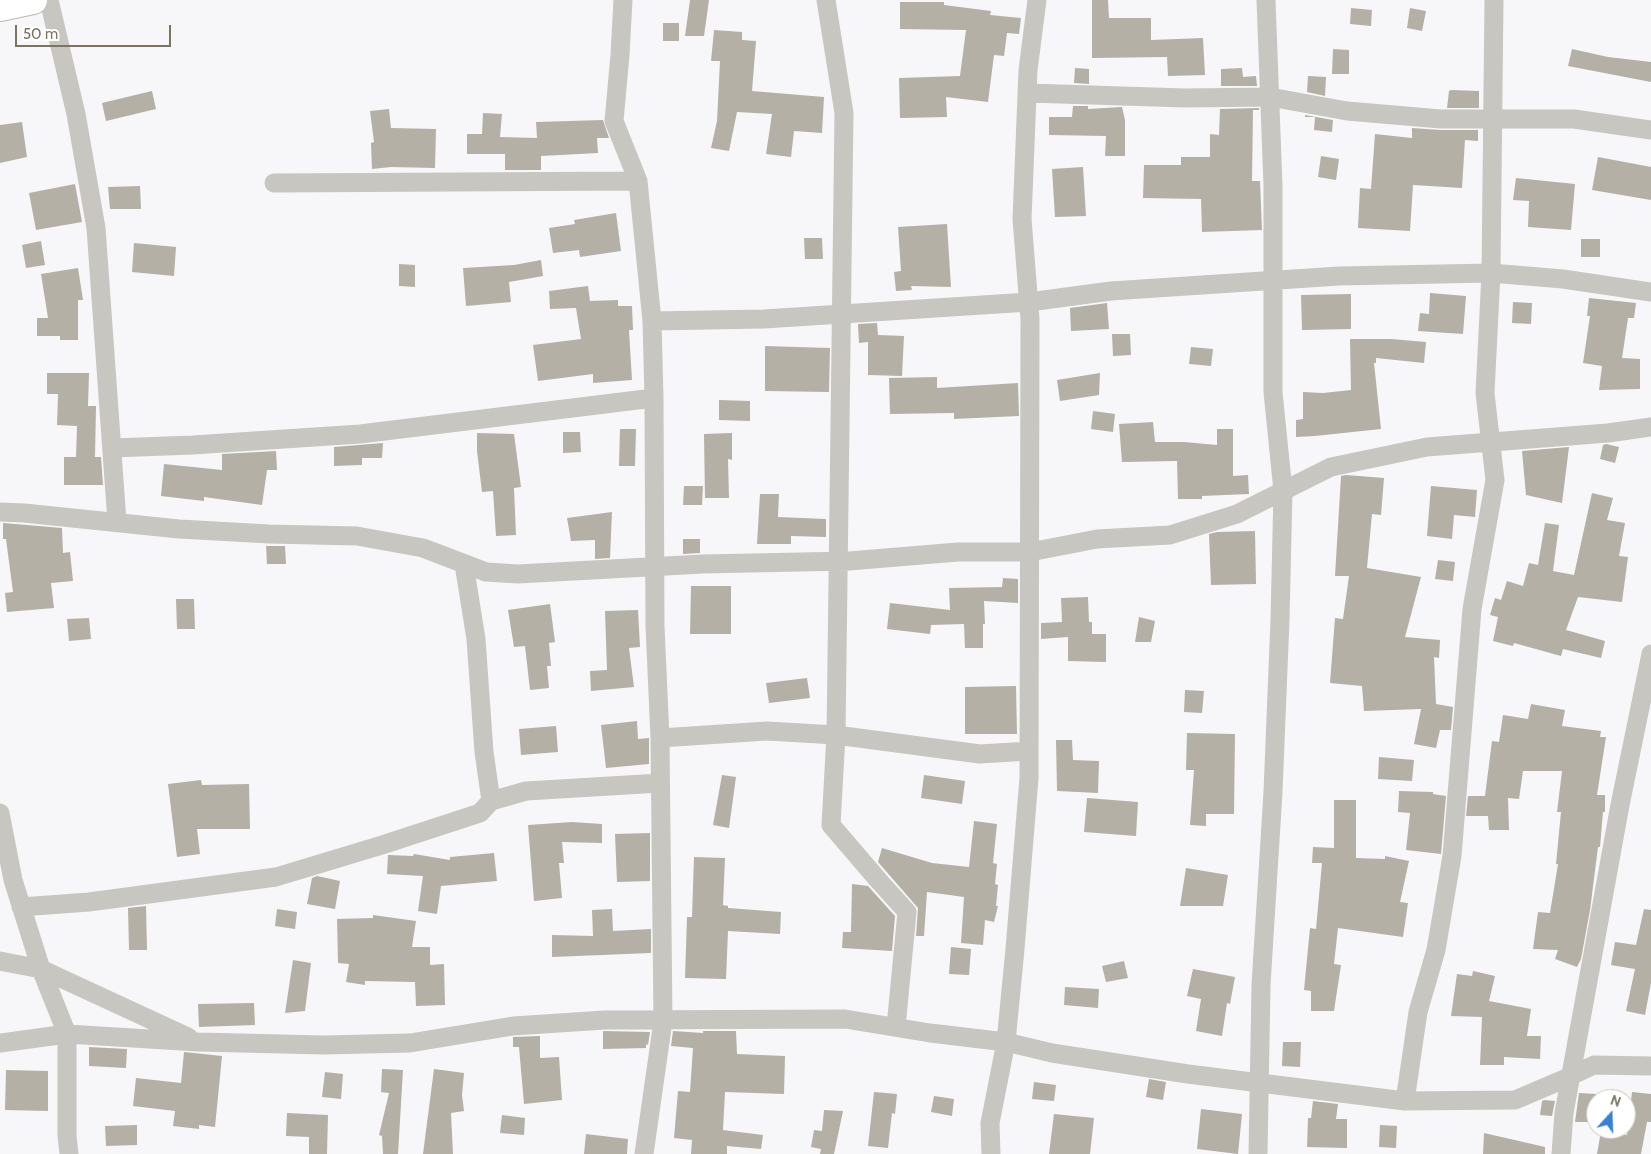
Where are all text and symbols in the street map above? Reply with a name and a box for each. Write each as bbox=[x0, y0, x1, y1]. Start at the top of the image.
scale bar bbox=[18, 15, 174, 47]
text: 50 m bbox=[23, 25, 58, 43]
north arrow bbox=[1586, 1089, 1636, 1139]
text: N bbox=[1608, 1091, 1624, 1111]

